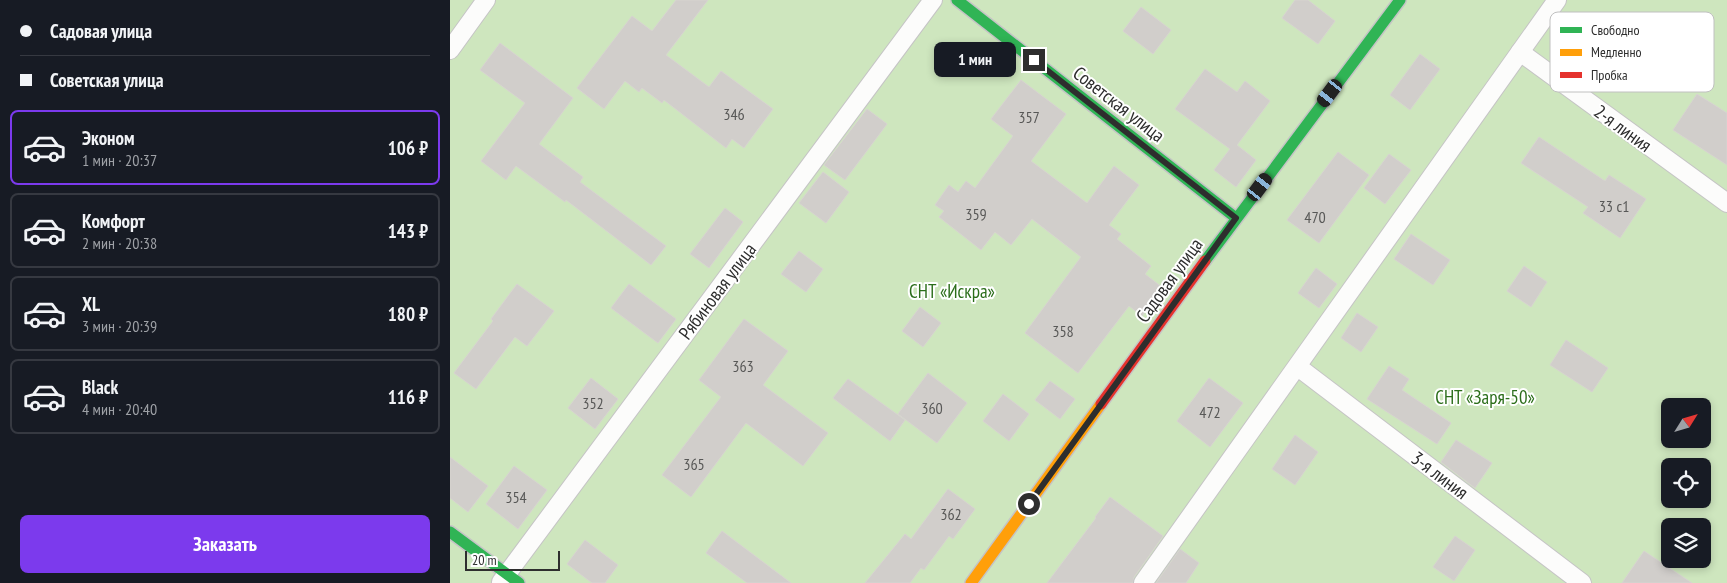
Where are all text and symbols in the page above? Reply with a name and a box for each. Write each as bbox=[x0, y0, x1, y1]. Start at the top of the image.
legend bbox=[1550, 12, 1714, 92]
text: Садовая улица bbox=[50, 19, 152, 43]
text: Свободно bbox=[1591, 21, 1639, 39]
callout: 1 мин bbox=[934, 42, 1016, 78]
text: Медленно bbox=[1591, 43, 1642, 61]
text: 1 мин bbox=[958, 49, 992, 69]
route end bbox=[1023, 49, 1045, 71]
street label: Советская улица bbox=[1068, 61, 1170, 147]
text: Пробка bbox=[1591, 66, 1628, 84]
text: Советская улица bbox=[50, 68, 164, 92]
car bbox=[1314, 77, 1345, 109]
street label: 2-я линия bbox=[1589, 99, 1657, 157]
house number: 346 bbox=[723, 104, 745, 124]
house number: 357 bbox=[1018, 107, 1040, 127]
icon: car bbox=[22, 125, 67, 170]
text: Эконом bbox=[82, 126, 135, 150]
text: 106 ₽ bbox=[388, 136, 428, 160]
text: 1 мин · 20:37 bbox=[82, 150, 157, 170]
car bbox=[1244, 171, 1275, 203]
house number: 33 с1 bbox=[1599, 196, 1629, 216]
house number: 359 bbox=[965, 204, 987, 224]
house number: 470 bbox=[1304, 207, 1326, 227]
icon: car bbox=[22, 208, 67, 253]
text: Комфорт bbox=[82, 209, 145, 233]
text: 143 ₽ bbox=[388, 219, 428, 243]
text: 2 мин · 20:38 bbox=[82, 233, 157, 253]
street label: Садовая улица bbox=[1130, 233, 1208, 327]
street label: Рябиновая улица bbox=[673, 238, 761, 344]
park label: СНТ «Искра» bbox=[909, 279, 995, 303]
icon: car bbox=[22, 291, 67, 336]
text: XL bbox=[82, 292, 100, 316]
text: 180 ₽ bbox=[388, 302, 428, 326]
text: 3 мин · 20:39 bbox=[82, 316, 157, 336]
house number: 358 bbox=[1052, 321, 1074, 341]
house number: 363 bbox=[732, 356, 754, 376]
icon: car bbox=[22, 374, 67, 419]
text: Black bbox=[82, 375, 118, 399]
text: 116 ₽ bbox=[388, 385, 428, 409]
park label: СНТ «Заря-50» bbox=[1435, 385, 1535, 409]
house number: 352 bbox=[582, 393, 604, 413]
house number: 360 bbox=[921, 398, 943, 418]
north arrow bbox=[1661, 398, 1711, 448]
map controls bbox=[1661, 398, 1711, 568]
text: 4 мин · 20:40 bbox=[82, 399, 157, 419]
house number: 472 bbox=[1199, 402, 1221, 422]
street label: 3-я линия bbox=[1407, 446, 1473, 504]
house number: 365 bbox=[683, 454, 705, 474]
button: locate bbox=[1661, 458, 1711, 508]
house number: 354 bbox=[505, 487, 527, 507]
route start bbox=[1018, 493, 1040, 515]
house number: 362 bbox=[940, 504, 962, 524]
button: Заказать bbox=[20, 515, 430, 573]
button: layers bbox=[1661, 518, 1711, 568]
scale bar bbox=[465, 548, 560, 571]
text: 20 m bbox=[472, 551, 497, 569]

